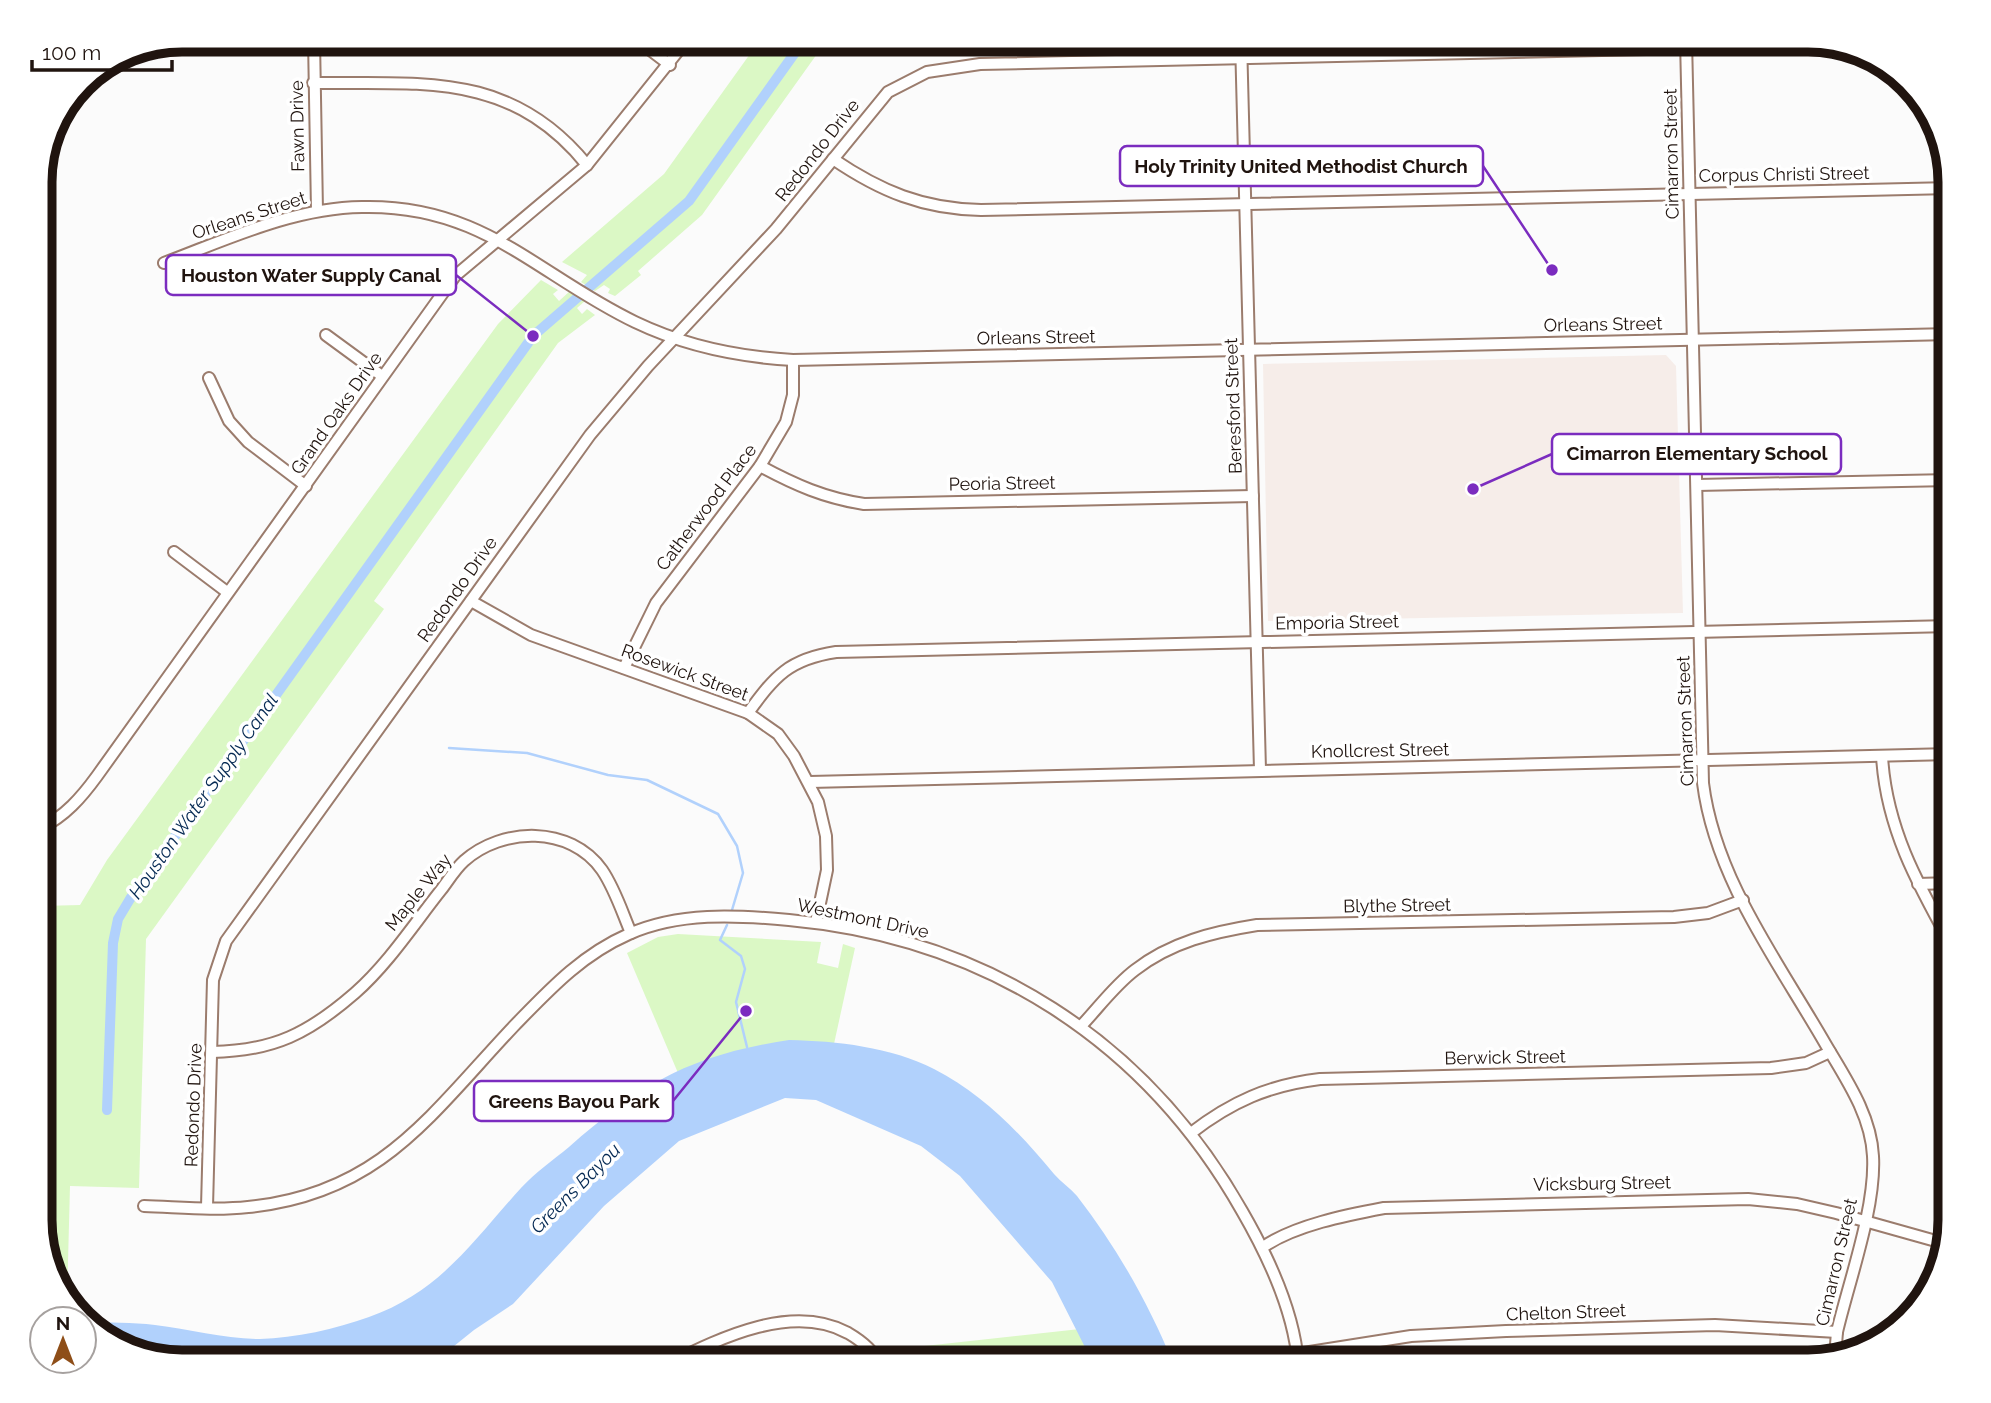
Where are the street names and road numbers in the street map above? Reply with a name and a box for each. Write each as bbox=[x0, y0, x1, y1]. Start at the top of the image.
street label: Fawn Drive bbox=[286, 80, 308, 172]
street label: Cimarron Street bbox=[1659, 88, 1683, 220]
street label: Redondo Drive bbox=[771, 94, 864, 205]
street label: Corpus Christi Street bbox=[1698, 162, 1870, 186]
street label: Orleans Street bbox=[189, 187, 309, 243]
street label: Orleans Street bbox=[1543, 312, 1663, 336]
street label: Orleans Street bbox=[976, 325, 1096, 349]
street label: Beresford Street bbox=[1220, 338, 1246, 474]
street label: Grand Oaks Drive bbox=[286, 348, 386, 478]
street label: Catherwood Place bbox=[651, 439, 761, 575]
street label: Peoria Street bbox=[948, 472, 1056, 494]
street label: Redondo Drive bbox=[413, 532, 501, 646]
street label: Emporia Street bbox=[1275, 610, 1399, 634]
street label: Rosewick Street bbox=[619, 639, 751, 705]
street label: Cimarron Street bbox=[1672, 655, 1698, 787]
street label: Knollcrest Street bbox=[1311, 738, 1449, 762]
street label: Maple Way bbox=[381, 849, 456, 935]
street label: Westmont Drive bbox=[795, 894, 931, 942]
street label: Blythe Street bbox=[1343, 894, 1451, 916]
street label: Redondo Drive bbox=[180, 1042, 206, 1167]
street label: Berwick Street bbox=[1444, 1045, 1566, 1069]
street label: Vicksburg Street bbox=[1533, 1171, 1671, 1195]
street label: Cimarron Street bbox=[1811, 1196, 1861, 1328]
street label: Chelton Street bbox=[1506, 1299, 1626, 1325]

